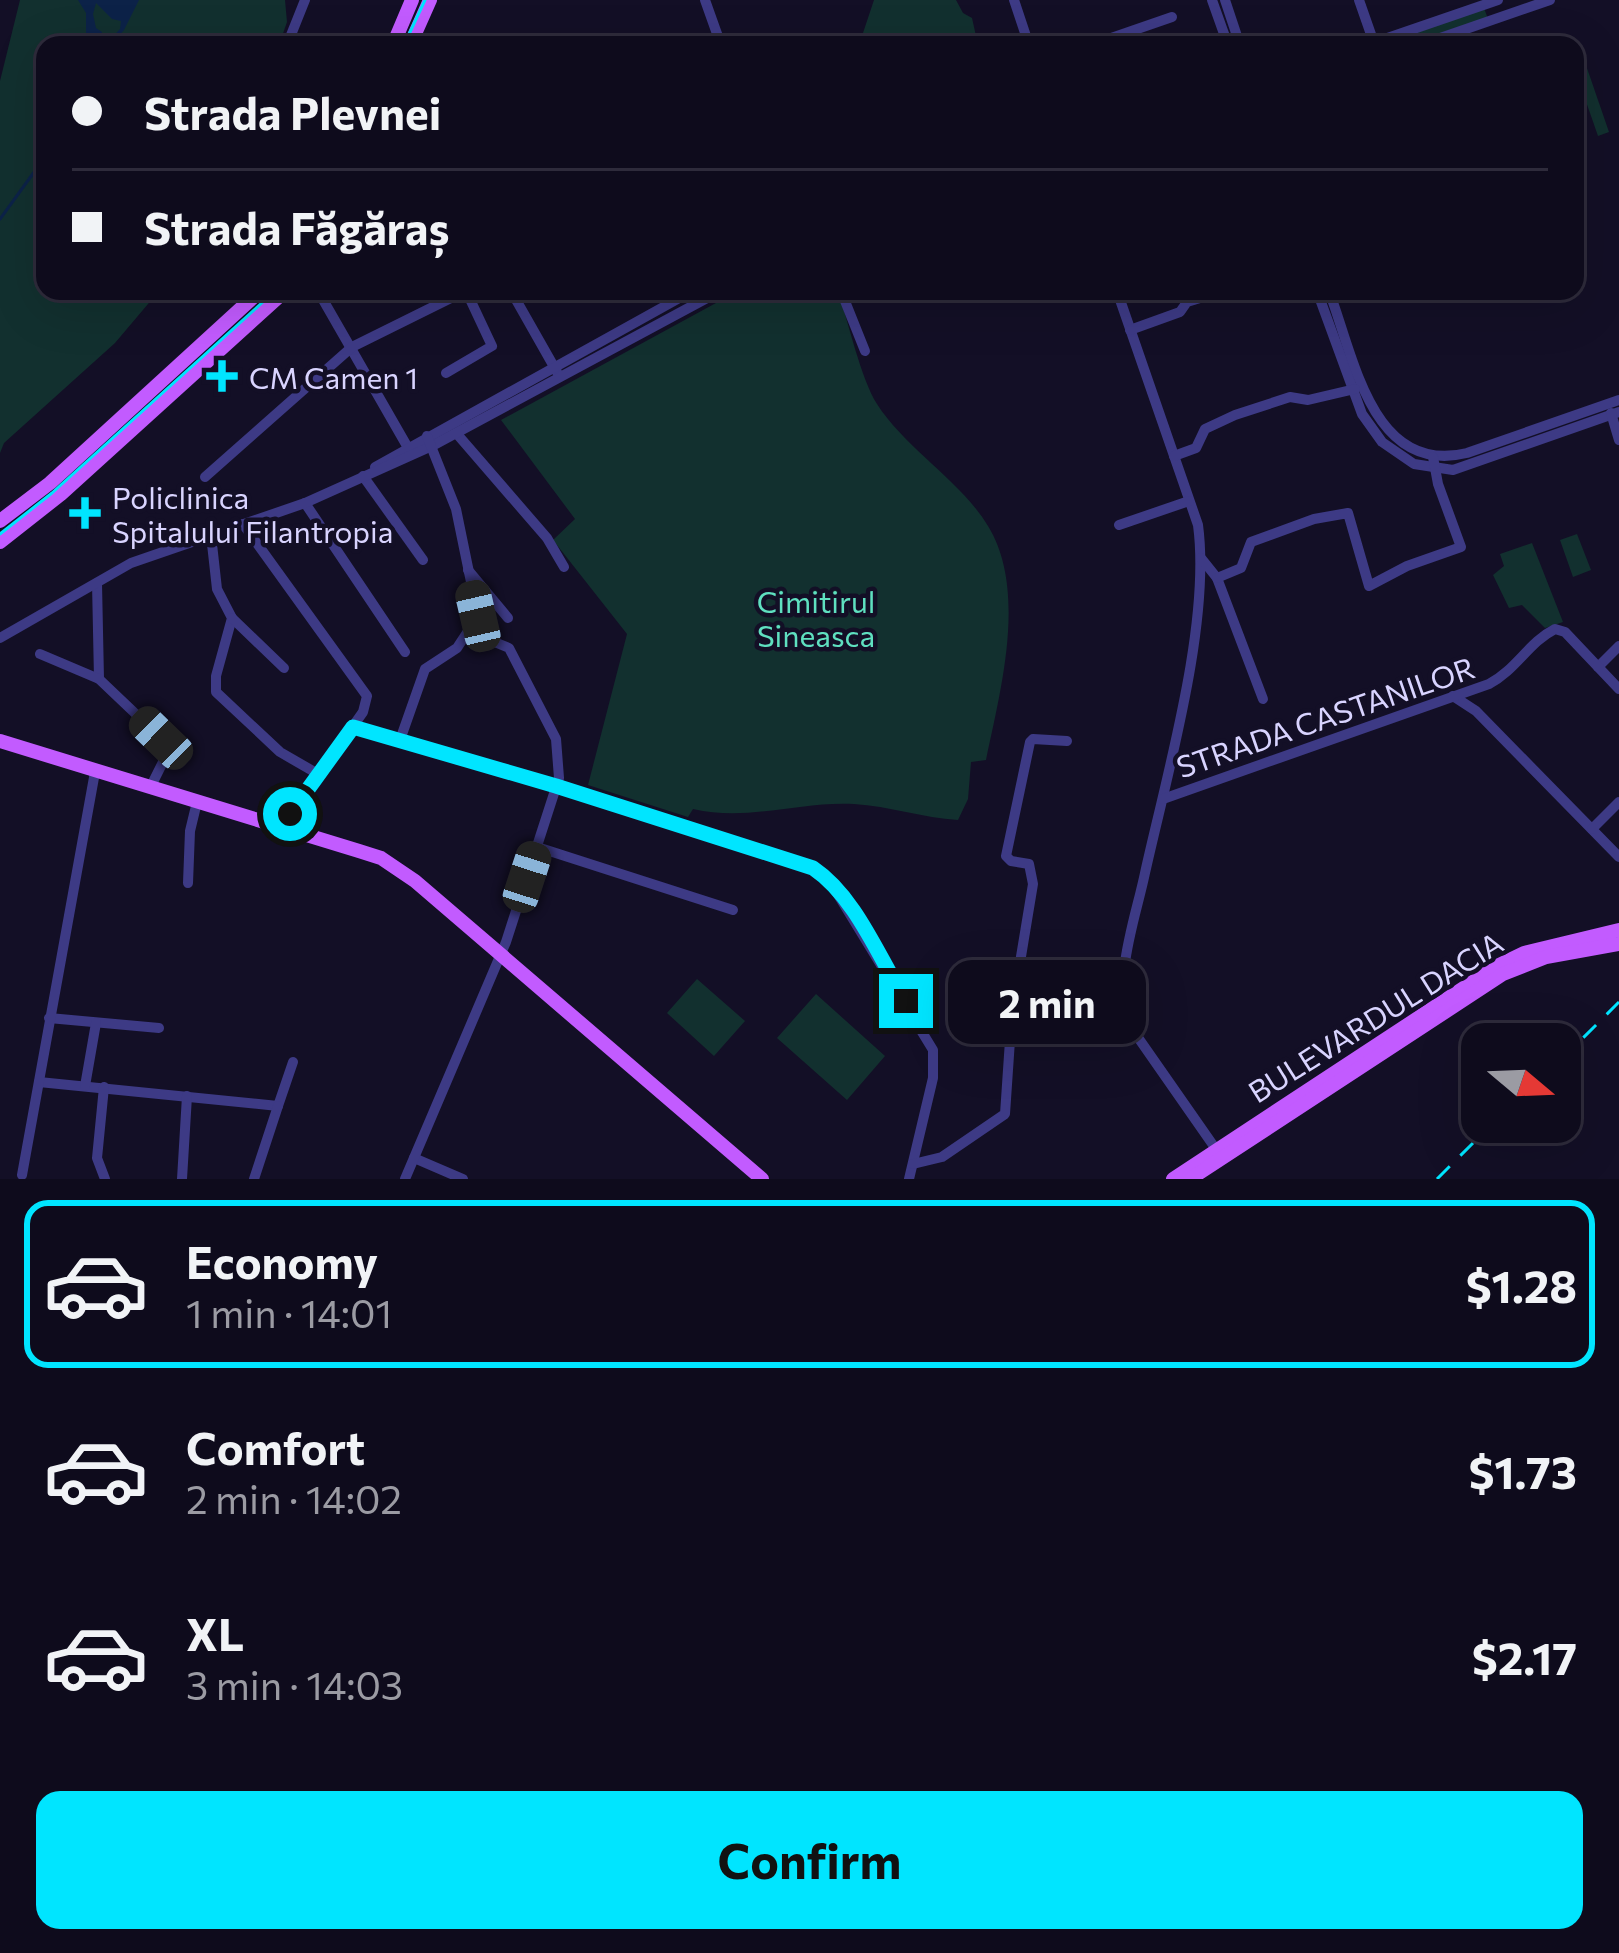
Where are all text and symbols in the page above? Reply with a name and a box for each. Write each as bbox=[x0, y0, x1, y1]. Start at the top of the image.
text: Strada Plevnei bbox=[144, 84, 441, 139]
text: Strada Făgăraș bbox=[144, 199, 449, 254]
place label: CM Camen 1 bbox=[249, 358, 418, 395]
marker: CM Camen 1 bbox=[206, 360, 238, 392]
place label: Policlinica Spitalului Filantropia bbox=[112, 478, 394, 549]
marker: Policlinica Spitalului Filantropia bbox=[69, 497, 101, 529]
car bbox=[452, 577, 504, 655]
park label: Cimitirul Sineasca bbox=[757, 582, 875, 653]
street label: STRADA CASTANILOR bbox=[1171, 648, 1479, 784]
car bbox=[123, 700, 199, 776]
route start bbox=[263, 787, 317, 841]
car bbox=[499, 837, 555, 917]
street label: BULEVARDUL DACIA bbox=[1241, 923, 1509, 1109]
callout: 2 min bbox=[948, 959, 1146, 1043]
route end bbox=[879, 974, 933, 1028]
text: 2 min bbox=[998, 978, 1096, 1026]
north arrow bbox=[1461, 1023, 1581, 1143]
map controls bbox=[1461, 1023, 1581, 1143]
icon: car bbox=[42, 1230, 150, 1338]
text: Economy bbox=[186, 1233, 378, 1288]
text: $1.28 bbox=[1466, 1257, 1577, 1312]
text: 1 min · 14:01 bbox=[186, 1288, 392, 1336]
icon: car bbox=[42, 1416, 150, 1524]
text: Comfort bbox=[186, 1419, 365, 1474]
text: $1.73 bbox=[1468, 1443, 1577, 1498]
text: 2 min · 14:02 bbox=[186, 1474, 402, 1522]
icon: car bbox=[42, 1602, 150, 1710]
text: XL bbox=[186, 1605, 244, 1660]
text: $2.17 bbox=[1472, 1629, 1577, 1684]
text: 3 min · 14:03 bbox=[186, 1660, 403, 1708]
button: Confirm bbox=[36, 1791, 1583, 1929]

